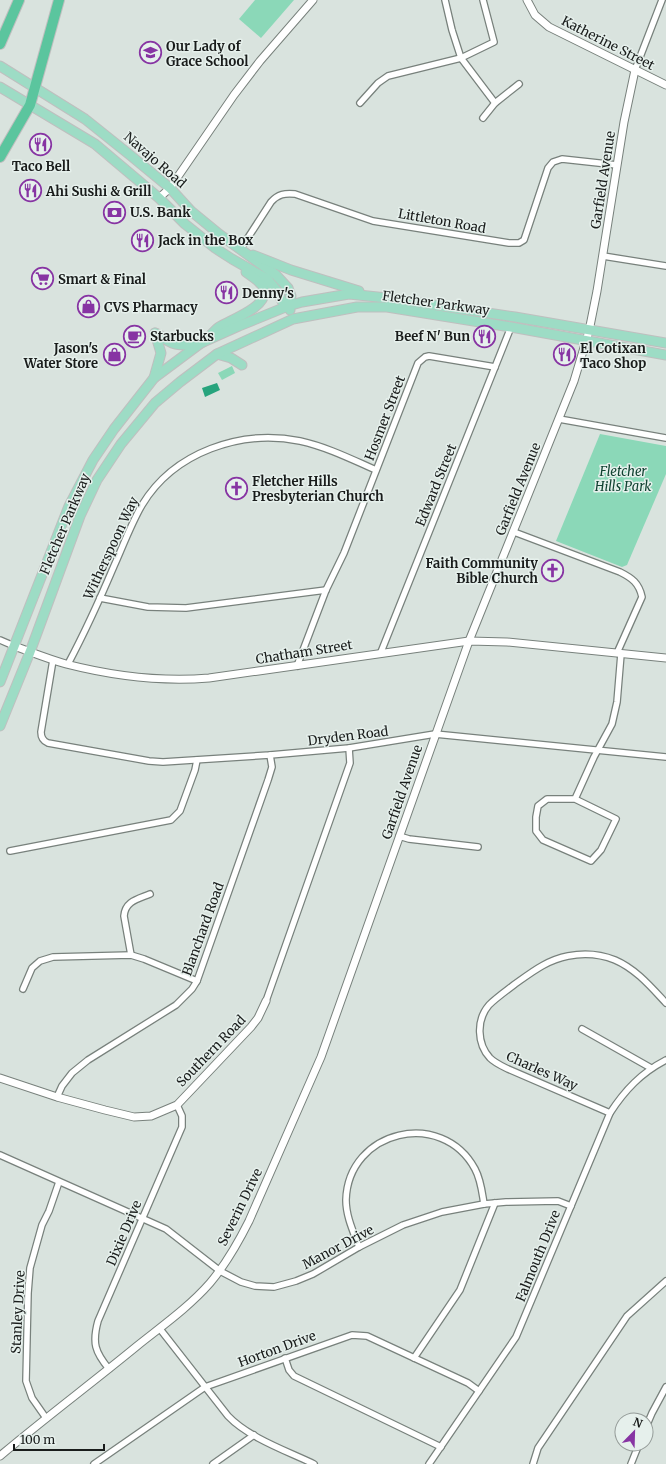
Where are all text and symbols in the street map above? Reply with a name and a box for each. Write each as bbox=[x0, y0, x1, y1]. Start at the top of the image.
street label: Katherine Street bbox=[559, 12, 657, 74]
place label: Our Lady of Grace School bbox=[166, 38, 248, 70]
school or university icon: Our Lady of Grace School bbox=[138, 40, 164, 66]
street label: Navajo Road bbox=[120, 128, 190, 192]
street label: Garfield Avenue bbox=[587, 130, 619, 230]
restaurant icon: Taco Bell bbox=[28, 131, 54, 157]
place label: Taco Bell bbox=[12, 158, 70, 175]
restaurant icon: Ahi Sushi & Grill bbox=[18, 178, 44, 204]
place label: Ahi Sushi & Grill bbox=[45, 183, 152, 200]
bank icon: U.S. Bank bbox=[101, 199, 127, 225]
place label: U.S. Bank bbox=[130, 204, 191, 221]
street label: Littleton Road bbox=[397, 205, 487, 237]
restaurant icon: Jack in the Box bbox=[129, 227, 155, 253]
place label: Jack in the Box bbox=[157, 232, 253, 249]
supermarket icon: Smart & Final bbox=[29, 266, 55, 292]
place label: Smart & Final bbox=[58, 271, 146, 288]
restaurant icon: Denny's bbox=[214, 280, 240, 306]
place label: Denny's bbox=[242, 285, 294, 302]
street label: Fletcher Parkway bbox=[381, 287, 491, 319]
shop icon: CVS Pharmacy bbox=[76, 294, 102, 320]
place label: CVS Pharmacy bbox=[104, 299, 198, 316]
cafe icon: Starbucks bbox=[121, 323, 147, 349]
restaurant icon: Beef N' Bun bbox=[472, 323, 498, 349]
place label: Starbucks bbox=[150, 328, 214, 345]
place label: Beef N' Bun bbox=[395, 328, 470, 345]
place label: Jason's Water Store bbox=[23, 340, 98, 372]
place label: El Cotixan Taco Shop bbox=[580, 340, 646, 372]
shop icon: Jason's Water Store bbox=[101, 342, 127, 368]
restaurant icon: El Cotixan Taco Shop bbox=[552, 342, 578, 368]
street label: Hosmer Street bbox=[361, 373, 409, 463]
street label: Garfield Avenue bbox=[492, 440, 544, 538]
street label: Edward Street bbox=[412, 441, 460, 529]
park label: Fletcher Hills Park bbox=[594, 463, 651, 495]
street label: Fletcher Parkway bbox=[36, 470, 94, 577]
place label: Fletcher Hills Presbyterian Church bbox=[252, 473, 384, 505]
church icon: Fletcher Hills Presbyterian Church bbox=[223, 475, 249, 501]
street label: Witherspoon Way bbox=[79, 493, 142, 603]
place label: Faith Community Bible Church bbox=[426, 555, 538, 587]
church icon: Faith Community Bible Church bbox=[540, 557, 566, 583]
street label: Chatham Street bbox=[254, 636, 354, 668]
street label: Dryden Road bbox=[307, 723, 389, 749]
street label: Garfield Avenue bbox=[378, 742, 426, 841]
street label: Blanchard Road bbox=[178, 880, 228, 978]
street label: Southern Road bbox=[173, 1012, 250, 1090]
street label: Charles Way bbox=[504, 1048, 581, 1095]
street label: Severin Drive bbox=[214, 1165, 266, 1249]
street label: Dixie Drive bbox=[103, 1197, 146, 1268]
street label: Falmouth Drive bbox=[512, 1207, 564, 1304]
street label: Manor Drive bbox=[299, 1221, 377, 1273]
street label: Stanley Drive bbox=[7, 1270, 29, 1354]
street label: Horton Drive bbox=[236, 1327, 318, 1371]
north arrow bbox=[614, 1412, 654, 1452]
text: N bbox=[631, 1415, 645, 1431]
scale bar bbox=[14, 1426, 104, 1452]
text: 100 m bbox=[20, 1432, 55, 1447]

